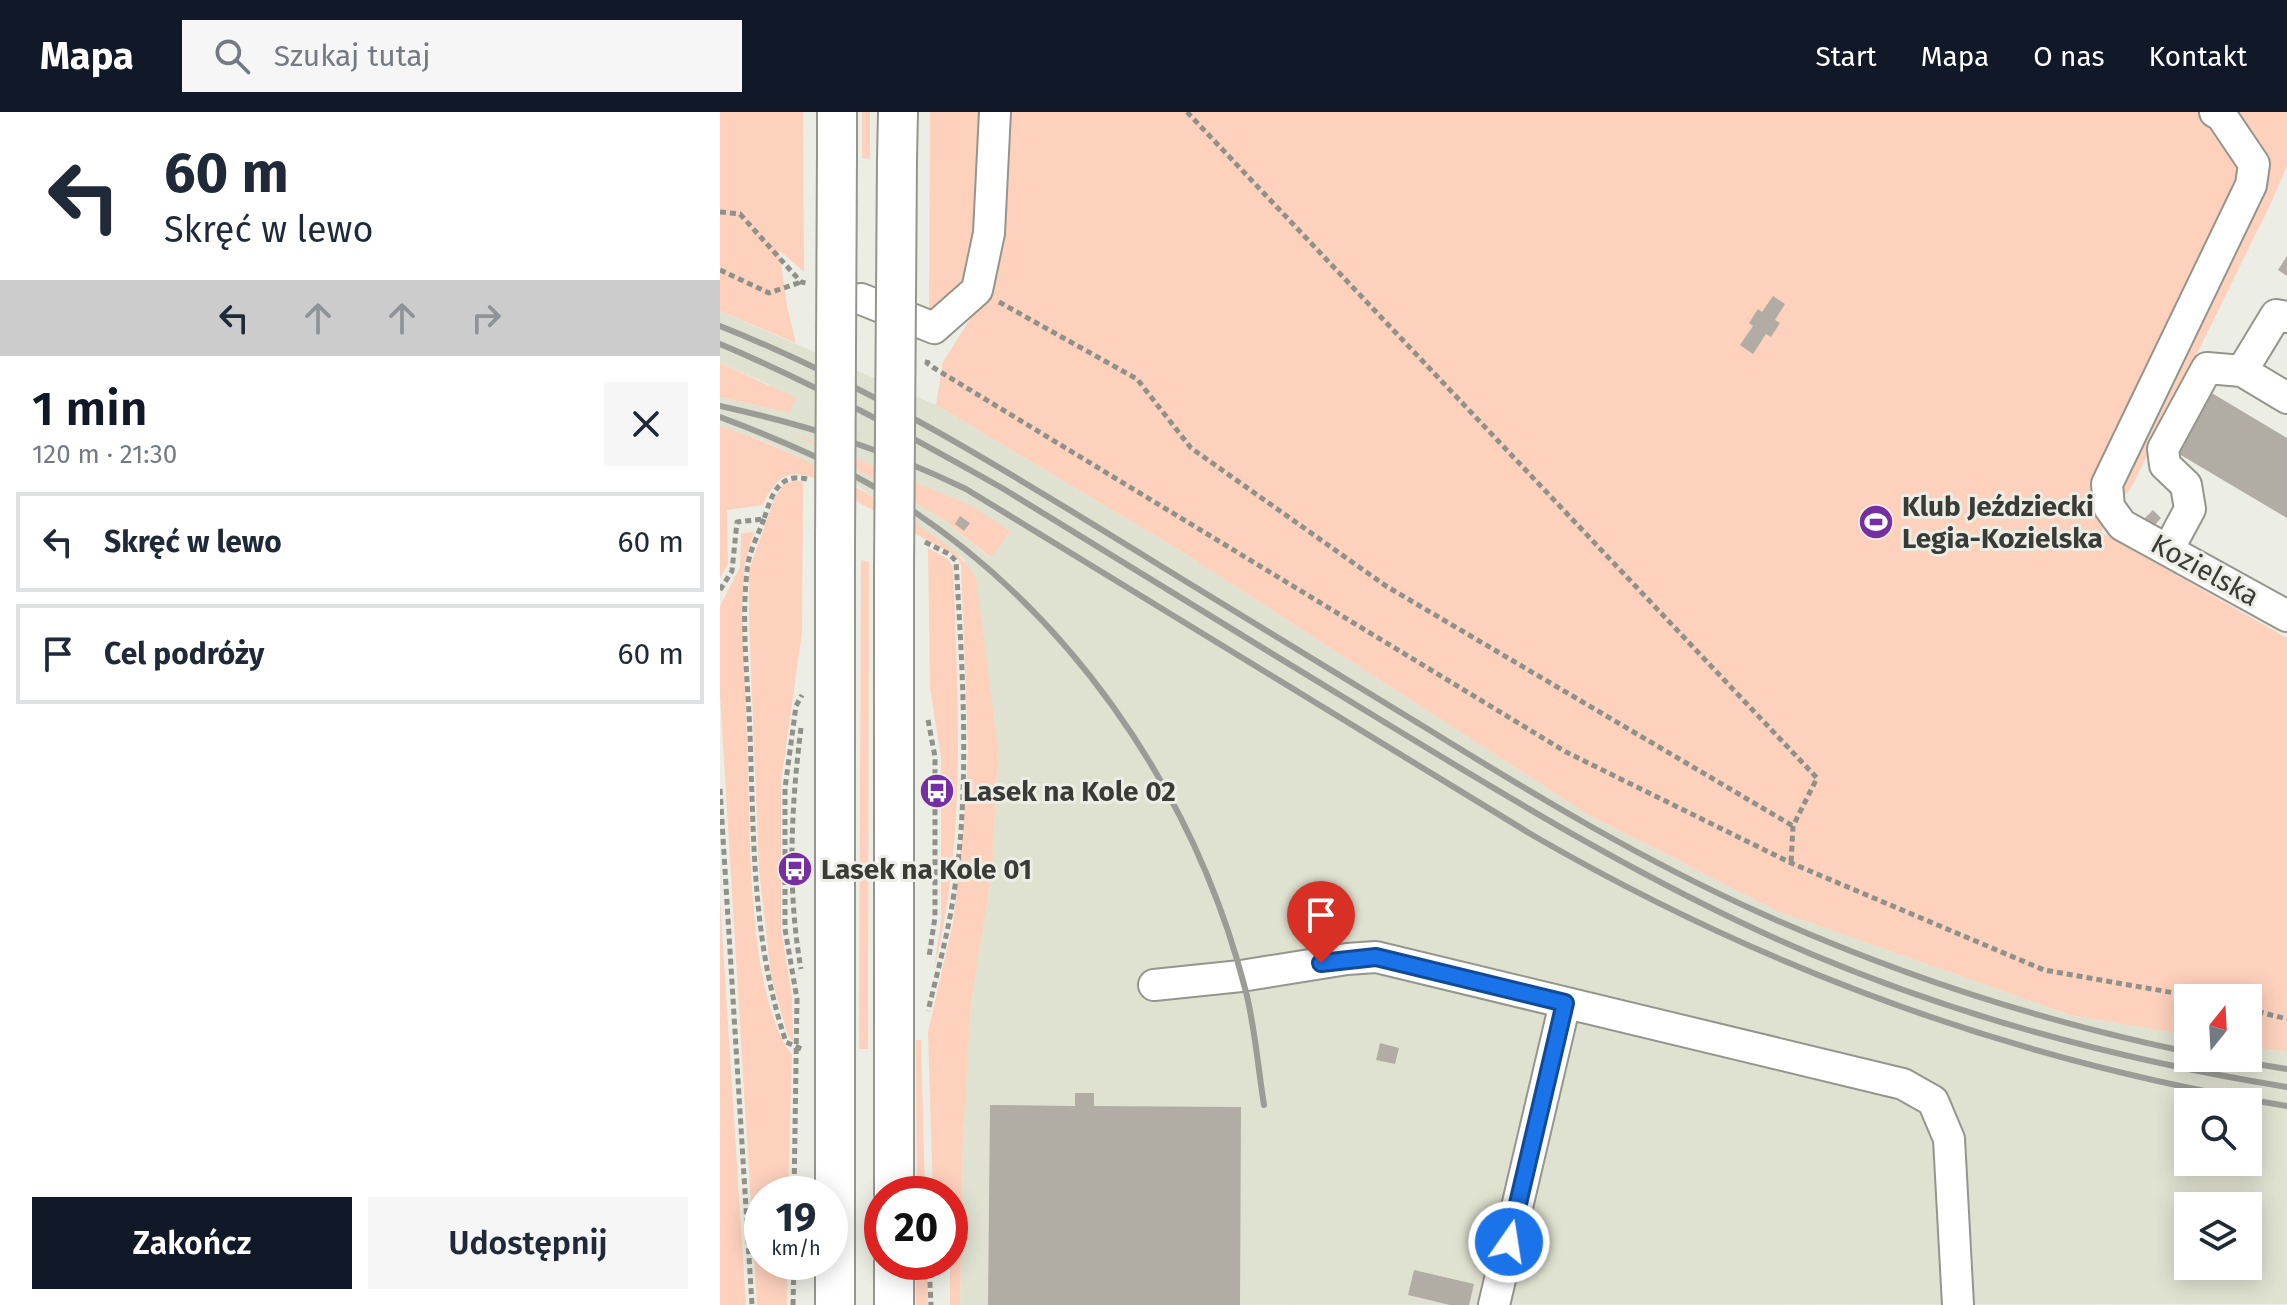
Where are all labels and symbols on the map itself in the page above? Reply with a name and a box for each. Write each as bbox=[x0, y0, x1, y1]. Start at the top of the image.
place label: Klub Jeździecki Legia-Kozielska bbox=[1902, 490, 2103, 555]
sports icon: Klub Jeździecki Legia-Kozielska bbox=[1857, 503, 1895, 541]
street label: Kozielska bbox=[2145, 527, 2265, 613]
bus stop icon: Lasek na Kole 02 bbox=[918, 772, 956, 810]
place label: Lasek na Kole 02 bbox=[963, 775, 1176, 808]
bus stop icon: Lasek na Kole 01 bbox=[776, 850, 814, 888]
place label: Lasek na Kole 01 bbox=[821, 853, 1032, 886]
pin bbox=[1287, 881, 1355, 963]
north arrow bbox=[2174, 984, 2262, 1072]
speed limit sign: 20 bbox=[864, 1176, 968, 1280]
position arrow bbox=[1467, 1200, 1551, 1284]

